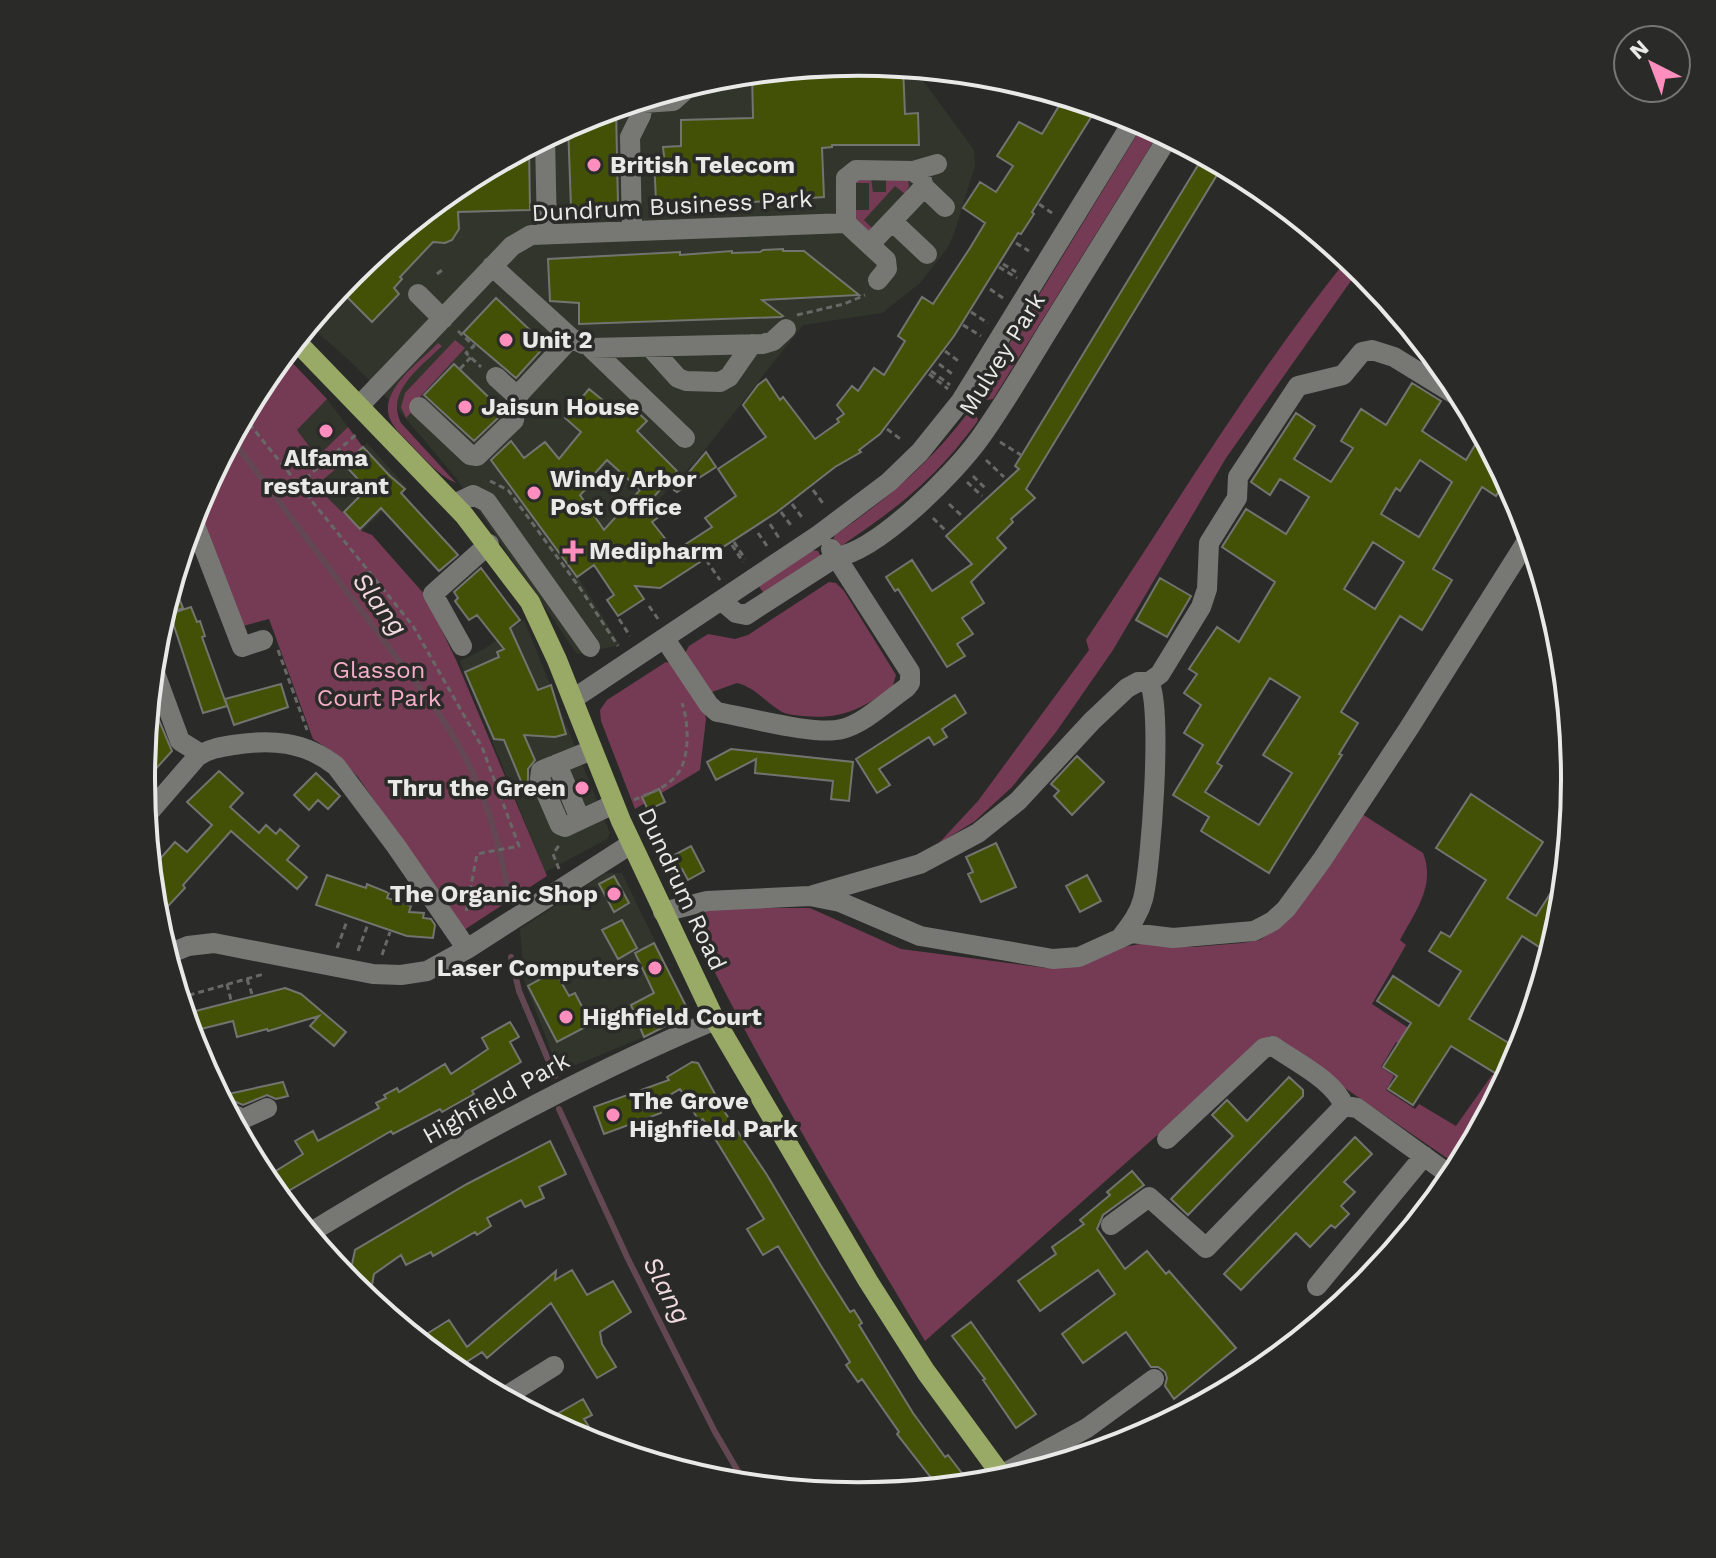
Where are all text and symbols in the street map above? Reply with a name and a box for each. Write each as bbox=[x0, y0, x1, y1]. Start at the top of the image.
north arrow bbox=[1612, 24, 1692, 104]
text: N bbox=[1625, 35, 1653, 64]
place label: British Telecom bbox=[610, 151, 795, 179]
marker: British Telecom bbox=[585, 156, 603, 174]
street label: Dundrum Business Park bbox=[531, 185, 813, 227]
street label: Mulvey Park bbox=[953, 287, 1051, 420]
place label: Unit 2 bbox=[522, 326, 593, 354]
marker: Unit 2 bbox=[497, 331, 515, 349]
place label: Jaisun House bbox=[481, 393, 640, 421]
marker: Jaisun House bbox=[456, 398, 474, 416]
marker: Alfama restaurant bbox=[317, 422, 335, 440]
place label: Alfama restaurant bbox=[263, 444, 389, 500]
place label: Windy Arbor Post Office bbox=[550, 465, 697, 521]
marker: Windy Arbor Post Office bbox=[525, 484, 543, 502]
place label: Medipharm bbox=[589, 537, 723, 565]
marker: Medipharm bbox=[564, 542, 582, 560]
water label: Slang bbox=[346, 566, 414, 642]
park label: Glasson Court Park bbox=[317, 656, 442, 712]
place label: Thru the Green bbox=[387, 774, 566, 802]
marker: Thru the Green bbox=[573, 779, 591, 797]
street label: Dundrum Road bbox=[632, 803, 732, 975]
place label: The Organic Shop bbox=[390, 880, 598, 908]
marker: The Organic Shop bbox=[605, 885, 623, 903]
place label: Laser Computers bbox=[437, 954, 639, 982]
marker: Laser Computers bbox=[646, 959, 664, 977]
place label: Highfield Court bbox=[582, 1003, 762, 1031]
marker: Highfield Court bbox=[557, 1008, 575, 1026]
street label: Highfield Park bbox=[418, 1046, 575, 1150]
place label: The Grove Highfield Park bbox=[629, 1087, 798, 1143]
marker: The Grove Highfield Park bbox=[604, 1106, 622, 1124]
water label: Slang bbox=[637, 1251, 697, 1329]

